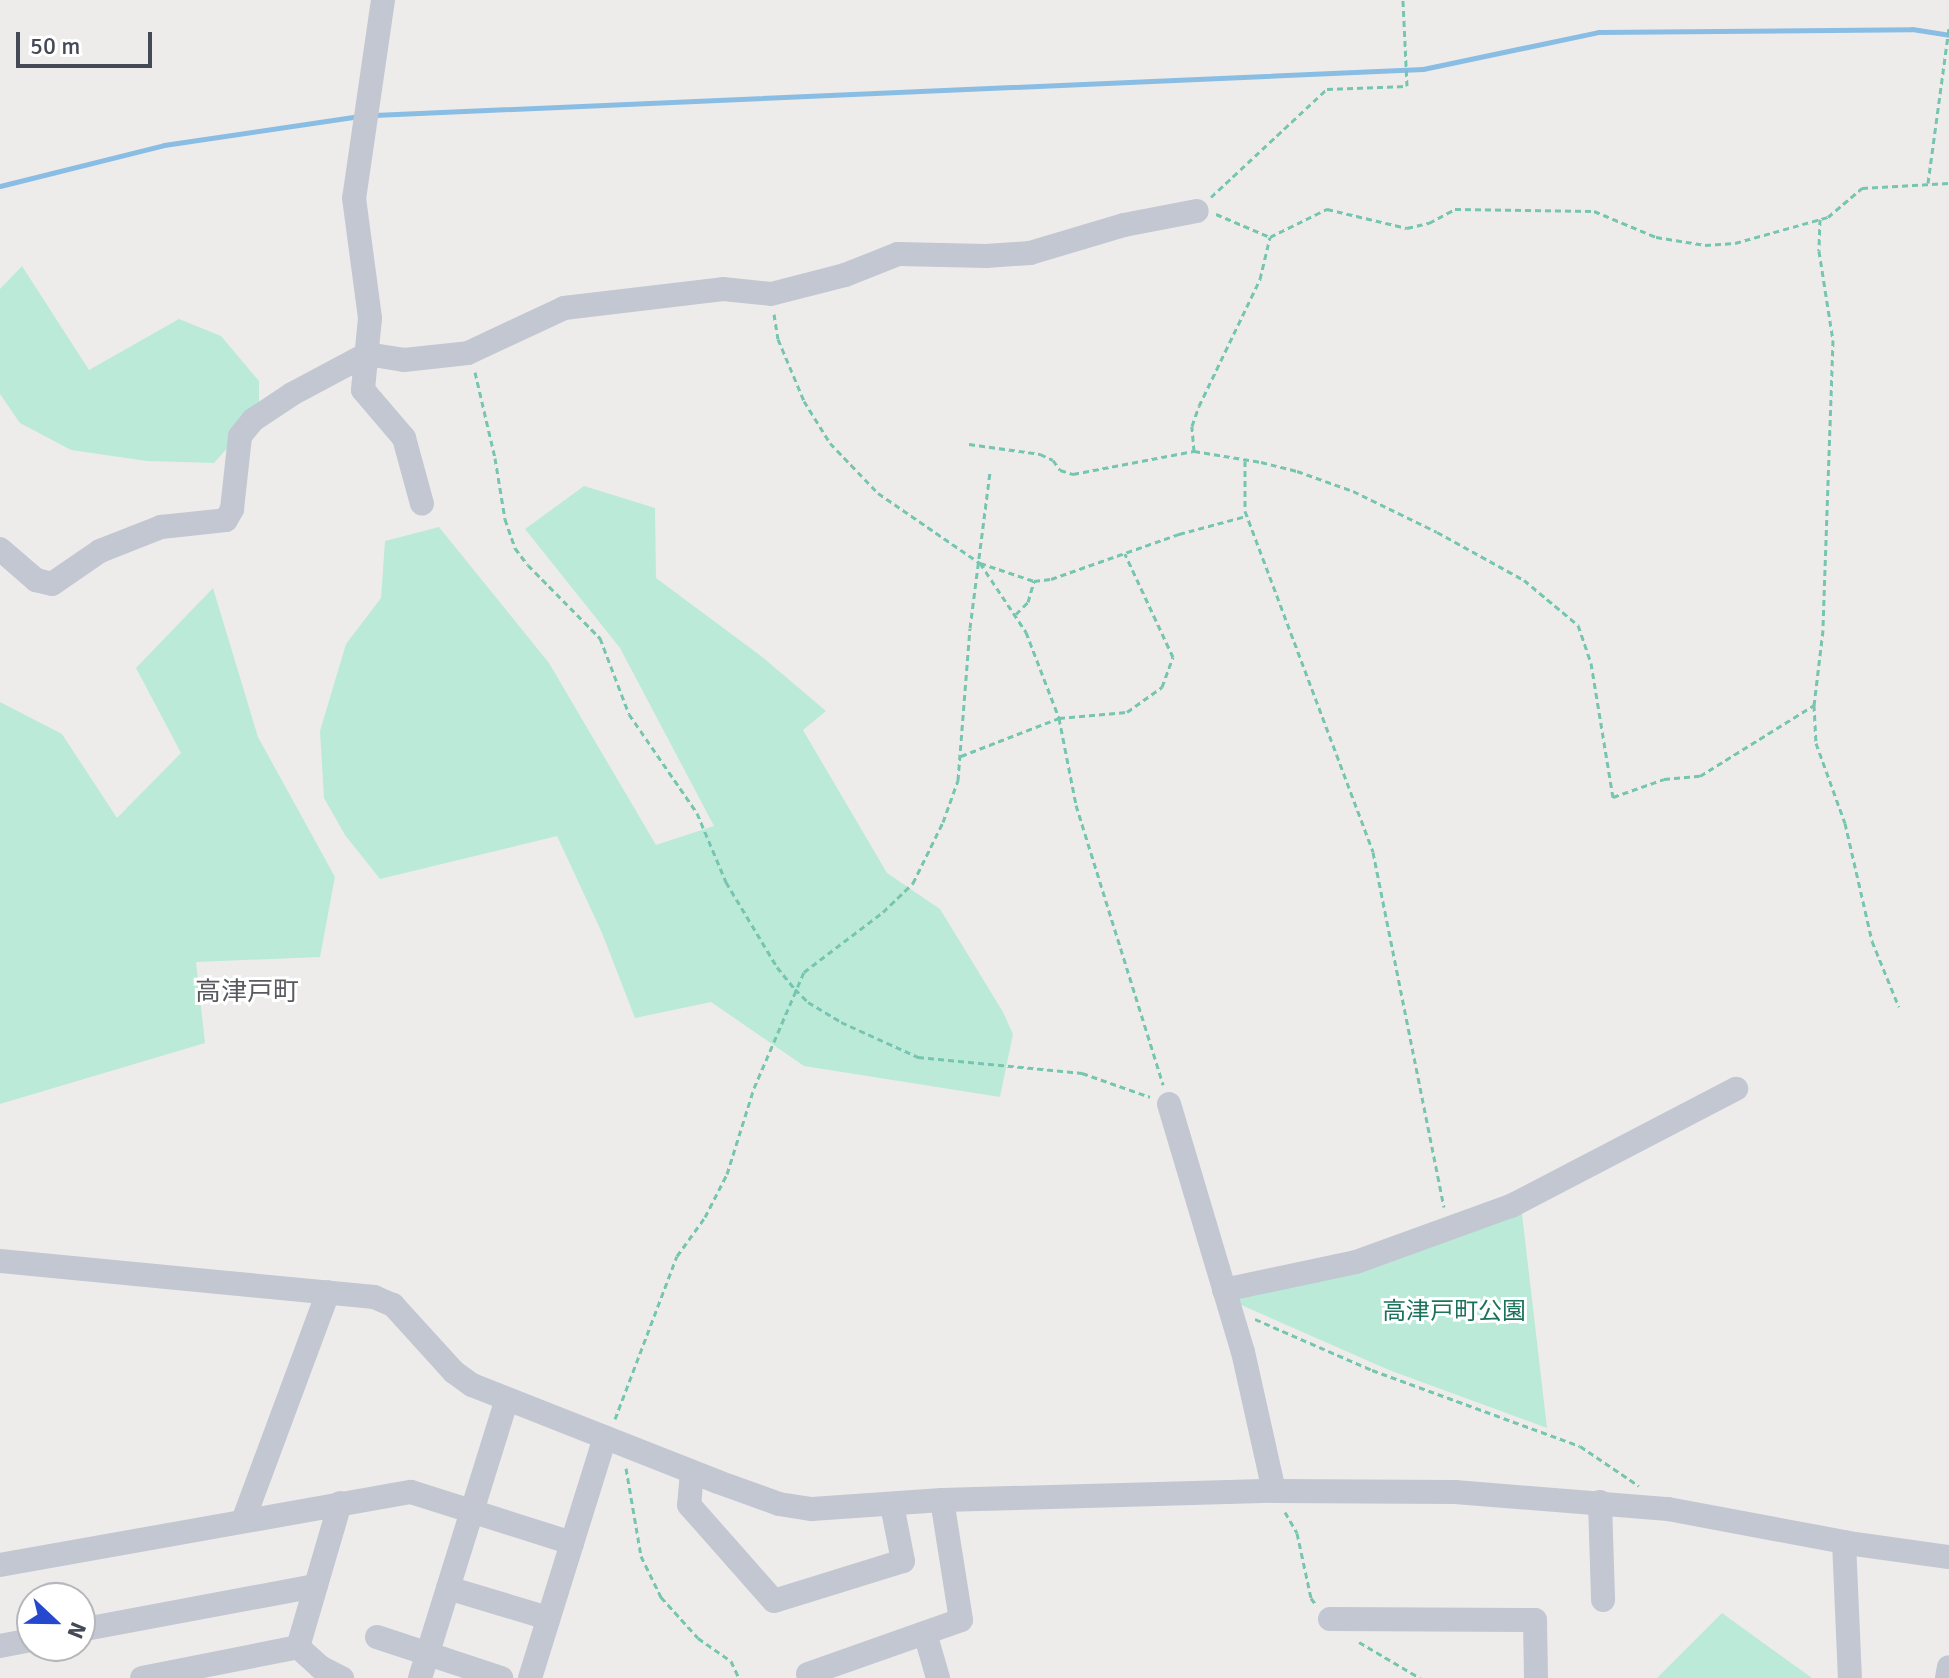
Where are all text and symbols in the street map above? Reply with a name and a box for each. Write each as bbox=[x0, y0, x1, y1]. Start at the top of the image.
scale bar bbox=[20, 16, 156, 66]
text: 50 m bbox=[30, 31, 80, 61]
district label: 高津戸町 bbox=[195, 977, 299, 1009]
park label: 高津戸町公園 bbox=[1382, 1298, 1526, 1326]
north arrow bbox=[16, 1582, 96, 1662]
text: N bbox=[61, 1618, 92, 1643]

